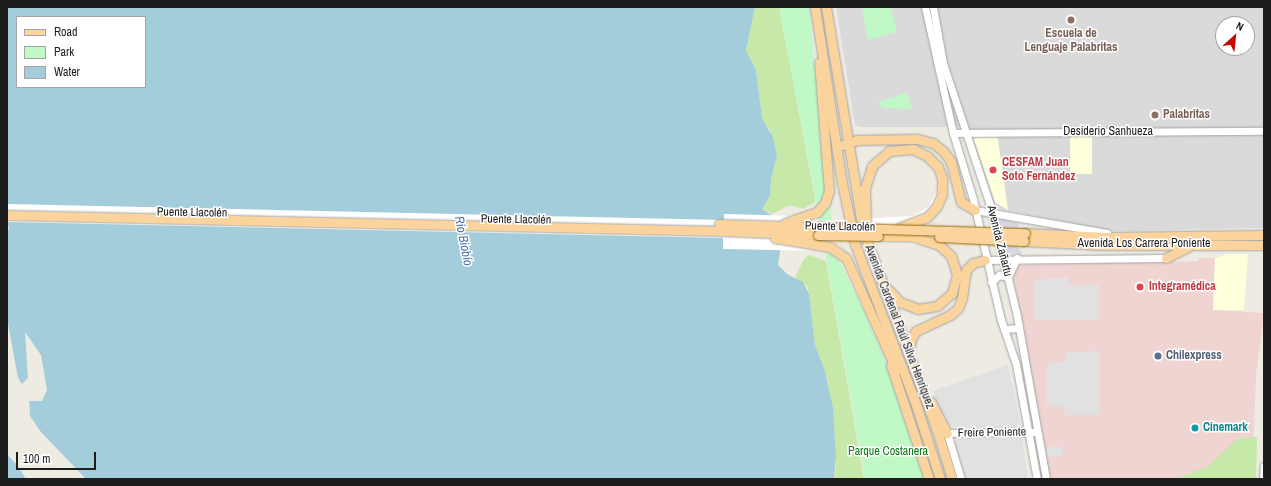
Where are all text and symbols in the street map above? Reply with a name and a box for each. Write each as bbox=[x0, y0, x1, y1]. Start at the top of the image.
marker: Escuela de Lenguaje Palabritas bbox=[1066, 15, 1076, 25]
legend bbox=[16, 16, 146, 88]
north arrow bbox=[1215, 16, 1255, 56]
text: N bbox=[1234, 18, 1246, 34]
text: Road bbox=[54, 24, 78, 40]
place label: Escuela de Lenguaje Palabritas bbox=[1025, 27, 1117, 55]
text: Park bbox=[54, 44, 74, 60]
text: Water bbox=[54, 64, 80, 80]
place label: Palabritas bbox=[1163, 108, 1210, 122]
marker: Palabritas bbox=[1150, 110, 1160, 120]
street label: Desiderio Sanhueza bbox=[1063, 125, 1153, 139]
place label: CESFAM Juan Soto Fernández bbox=[1002, 156, 1075, 184]
marker: CESFAM Juan Soto Fernández bbox=[987, 164, 999, 176]
street label: Avenida Zañartu bbox=[983, 204, 1015, 278]
street label: Puente Llacolén bbox=[157, 205, 227, 221]
street label: Puente Llacolén bbox=[481, 212, 551, 228]
water label: Río Biobío bbox=[451, 215, 475, 267]
street label: Puente Llacolén bbox=[805, 219, 875, 235]
street label: Avenida Los Carrera Poniente bbox=[1078, 237, 1210, 251]
street label: Avenida Cardenal Raúl Silva Henríquez bbox=[861, 243, 937, 411]
place label: Integramédica bbox=[1149, 280, 1216, 294]
marker: Integramédica bbox=[1134, 281, 1146, 293]
place label: Chilexpress bbox=[1166, 349, 1222, 363]
marker: Chilexpress bbox=[1153, 351, 1163, 361]
place label: Cinemark bbox=[1203, 421, 1248, 435]
marker: Cinemark bbox=[1190, 423, 1200, 433]
street label: Freire Poniente bbox=[958, 425, 1026, 441]
scale bar bbox=[18, 444, 98, 470]
park label: Parque Costanera bbox=[848, 445, 928, 459]
text: 100 m bbox=[23, 451, 50, 467]

